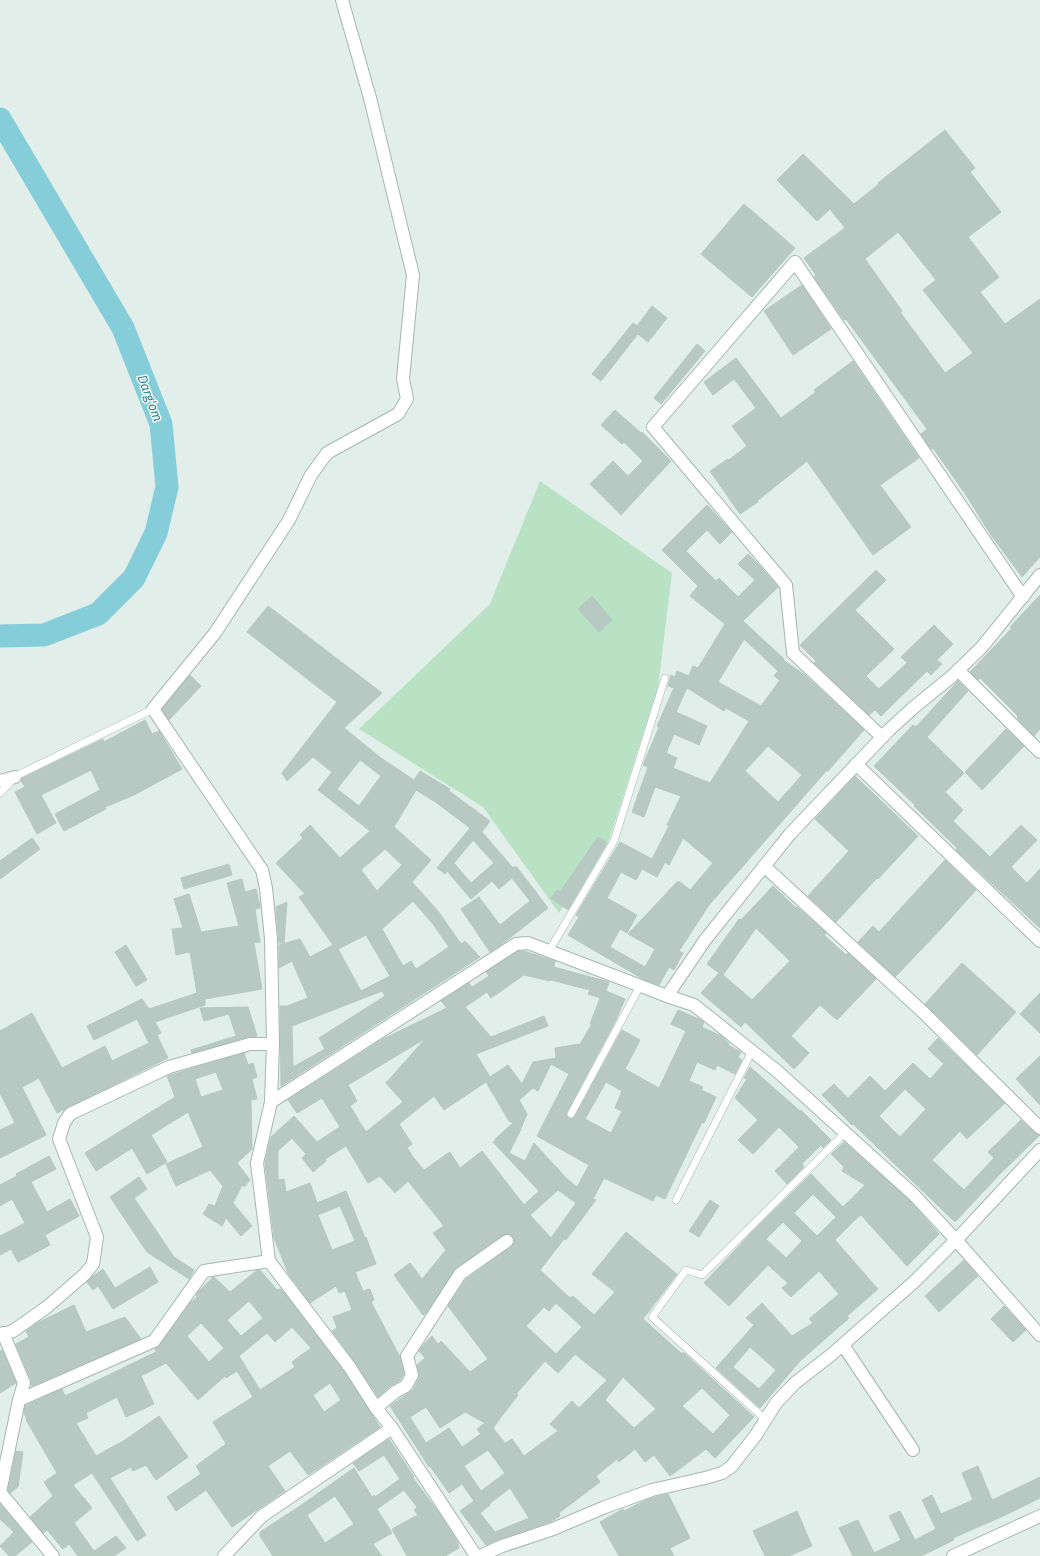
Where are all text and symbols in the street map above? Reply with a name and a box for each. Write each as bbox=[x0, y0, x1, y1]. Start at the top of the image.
water label: Darg'om bbox=[133, 372, 167, 424]

